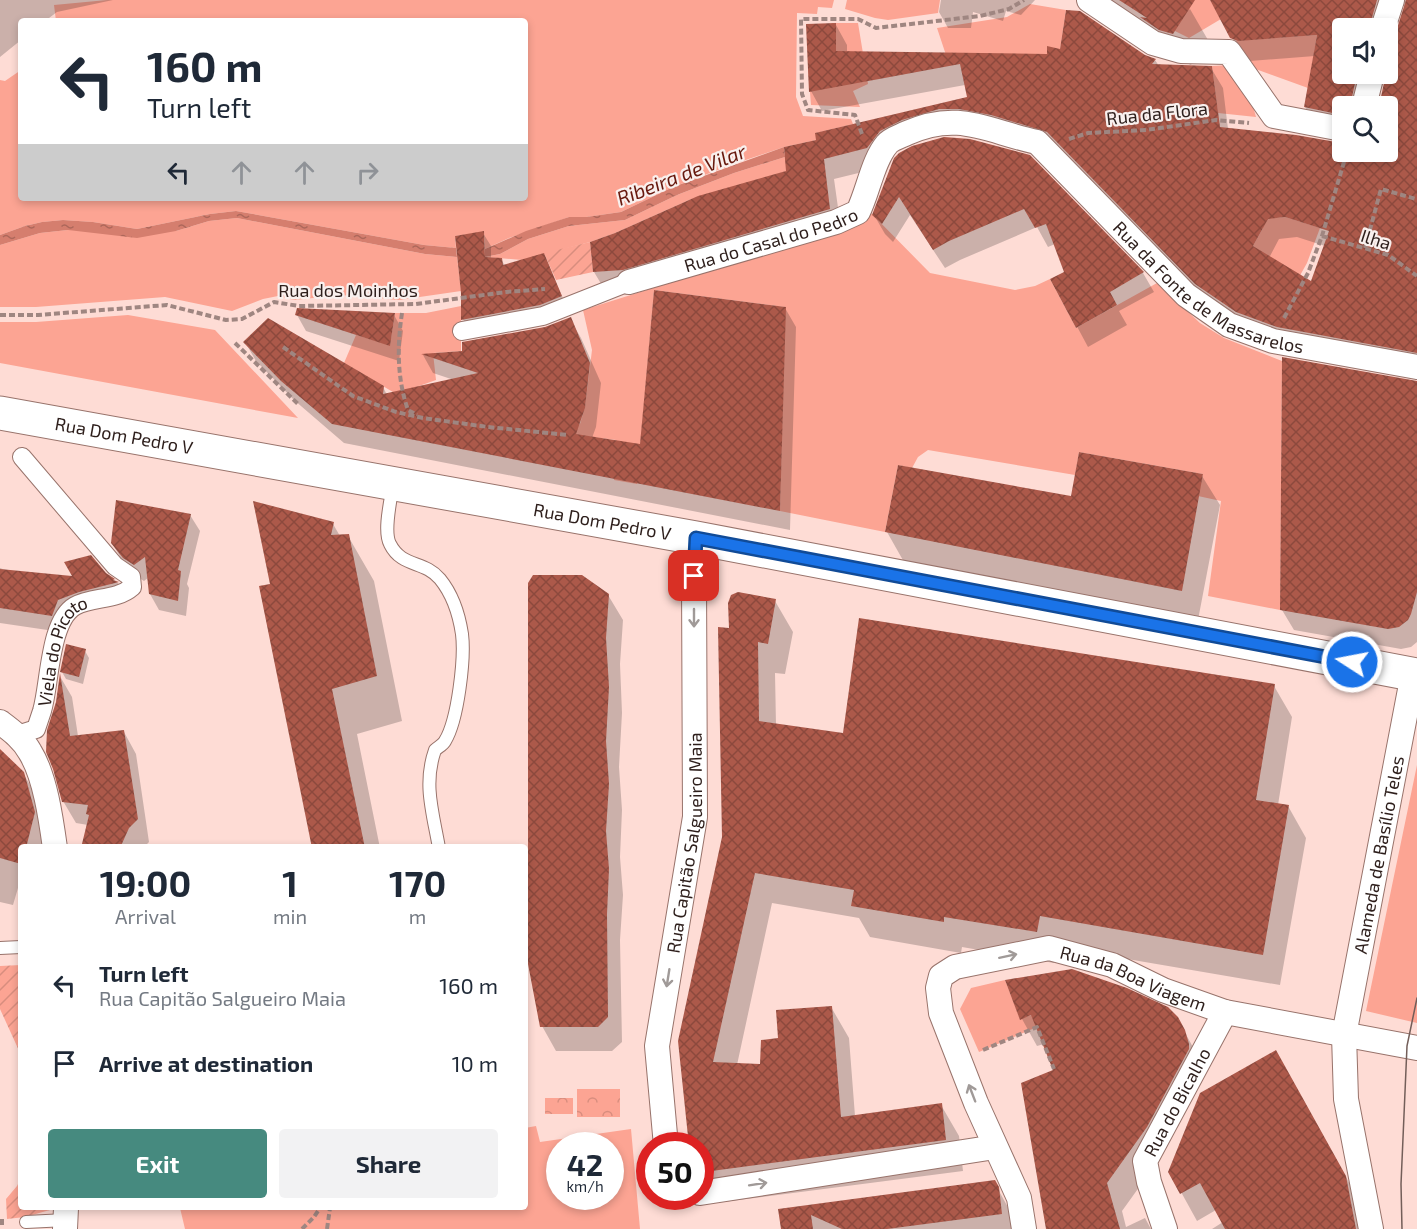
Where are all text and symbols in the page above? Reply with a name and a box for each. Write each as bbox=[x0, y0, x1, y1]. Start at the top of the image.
map controls bbox=[1332, 18, 1398, 162]
button: sound bbox=[1332, 18, 1398, 84]
text: 160 m bbox=[147, 40, 263, 90]
icon: left bbox=[48, 42, 126, 120]
text: Turn left bbox=[147, 91, 251, 123]
button: search bbox=[1332, 96, 1398, 162]
street label: Rua da Flora bbox=[1105, 97, 1209, 129]
water label: Ribeira de Vilar bbox=[613, 138, 750, 210]
icon: left bbox=[162, 156, 195, 189]
icon: ahead bbox=[225, 156, 258, 189]
icon: ahead bbox=[288, 156, 321, 189]
icon: right bbox=[351, 156, 384, 189]
street label: Rua do Casal do Pedro bbox=[681, 203, 861, 276]
street label: Rua da Fonte de Massarelos bbox=[1109, 216, 1306, 357]
street label: Ilha bbox=[1358, 224, 1394, 254]
street label: Rua dos Moinhos bbox=[278, 279, 418, 301]
street label: Rua Dom Pedro V bbox=[53, 412, 195, 458]
street label: Rua Dom Pedro V bbox=[532, 498, 673, 544]
pin bbox=[668, 550, 719, 601]
icon: arrive bbox=[677, 559, 710, 592]
street label: Viela do Picoto bbox=[33, 591, 90, 708]
one-way arrow bbox=[688, 607, 700, 627]
position arrow bbox=[1320, 630, 1384, 694]
street label: Rua Capitão Salgueiro Maia bbox=[662, 732, 706, 955]
street label: Alameda de Basílio Teles bbox=[1349, 754, 1408, 955]
text: 19:00 bbox=[100, 861, 191, 904]
text: 1 bbox=[282, 861, 298, 904]
text: 170 bbox=[389, 861, 446, 904]
text: Arrival bbox=[115, 904, 176, 928]
text: min bbox=[273, 904, 307, 928]
text: m bbox=[409, 904, 426, 928]
street label: Rua da Boa Viagem bbox=[1058, 941, 1209, 1015]
one-way arrow bbox=[998, 950, 1018, 961]
text: Turn left bbox=[99, 960, 188, 986]
one-way arrow bbox=[663, 968, 674, 988]
icon: left bbox=[48, 969, 81, 1002]
text: 160 m bbox=[439, 972, 498, 998]
text: Rua Capitão Salgueiro Maia bbox=[99, 986, 346, 1010]
street label: Rua do Bicalho bbox=[1139, 1044, 1215, 1160]
icon: arrive bbox=[48, 1047, 81, 1080]
text: Arrive at destination bbox=[99, 1050, 313, 1076]
text: 10 m bbox=[452, 1050, 498, 1076]
one-way arrow bbox=[966, 1084, 977, 1103]
button: Exit bbox=[48, 1129, 267, 1198]
button: Share bbox=[279, 1129, 498, 1198]
speed limit sign: 50 bbox=[636, 1132, 714, 1210]
text: 42 bbox=[567, 1146, 603, 1182]
text: km/h bbox=[566, 1177, 604, 1195]
one-way arrow bbox=[748, 1178, 768, 1189]

